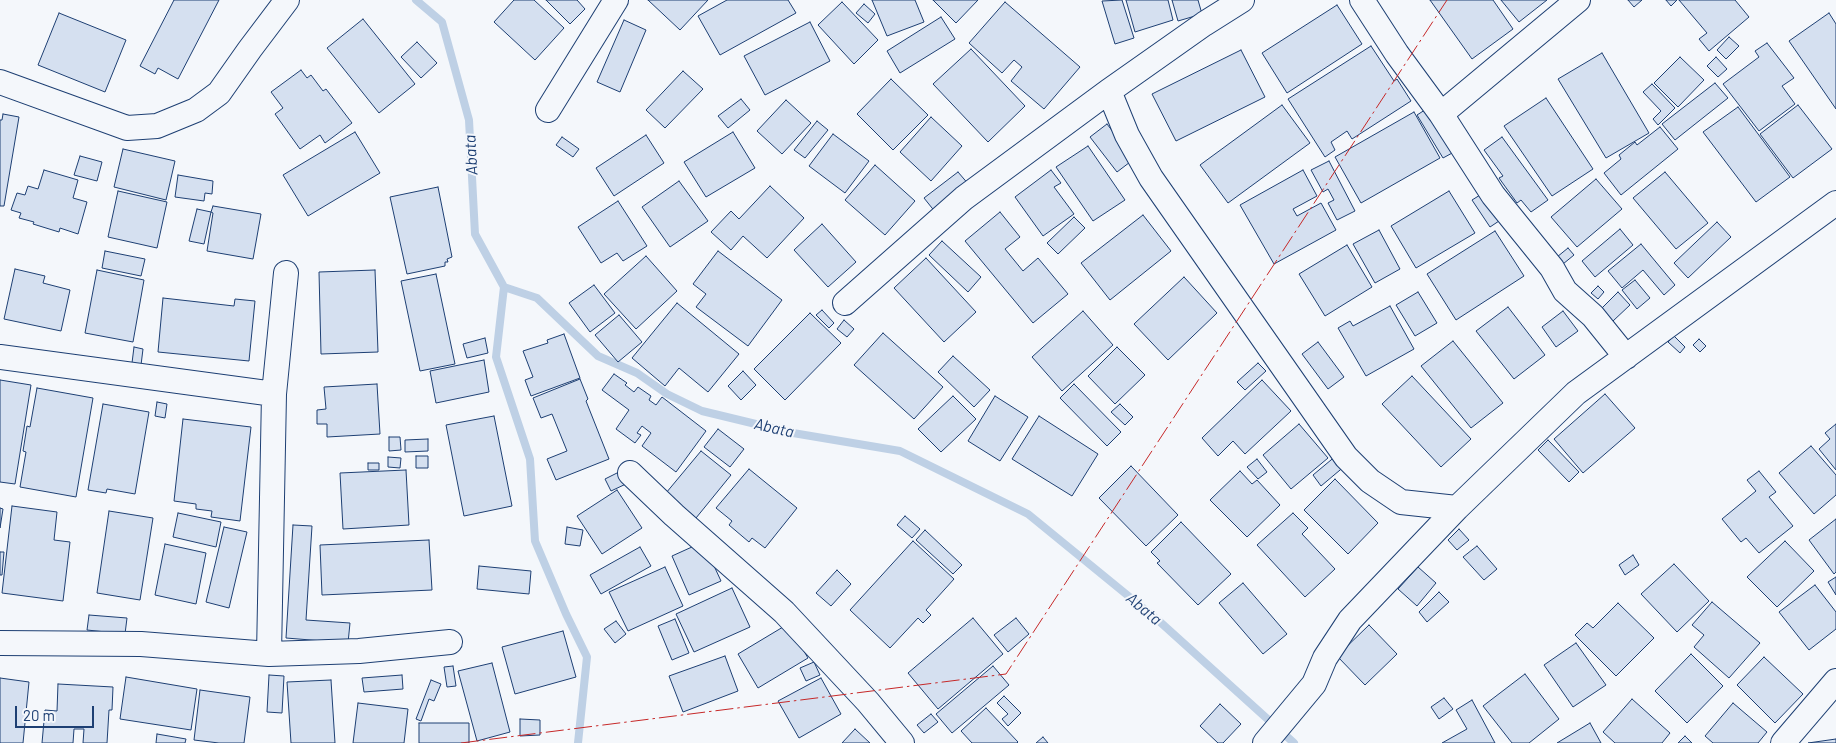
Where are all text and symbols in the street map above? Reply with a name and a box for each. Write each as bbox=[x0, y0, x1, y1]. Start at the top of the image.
water label: Abata bbox=[460, 134, 482, 176]
water label: Abata bbox=[752, 414, 796, 442]
water label: Abata bbox=[1122, 589, 1166, 629]
scale bar bbox=[18, 696, 96, 728]
text: 20 m bbox=[23, 706, 55, 724]

